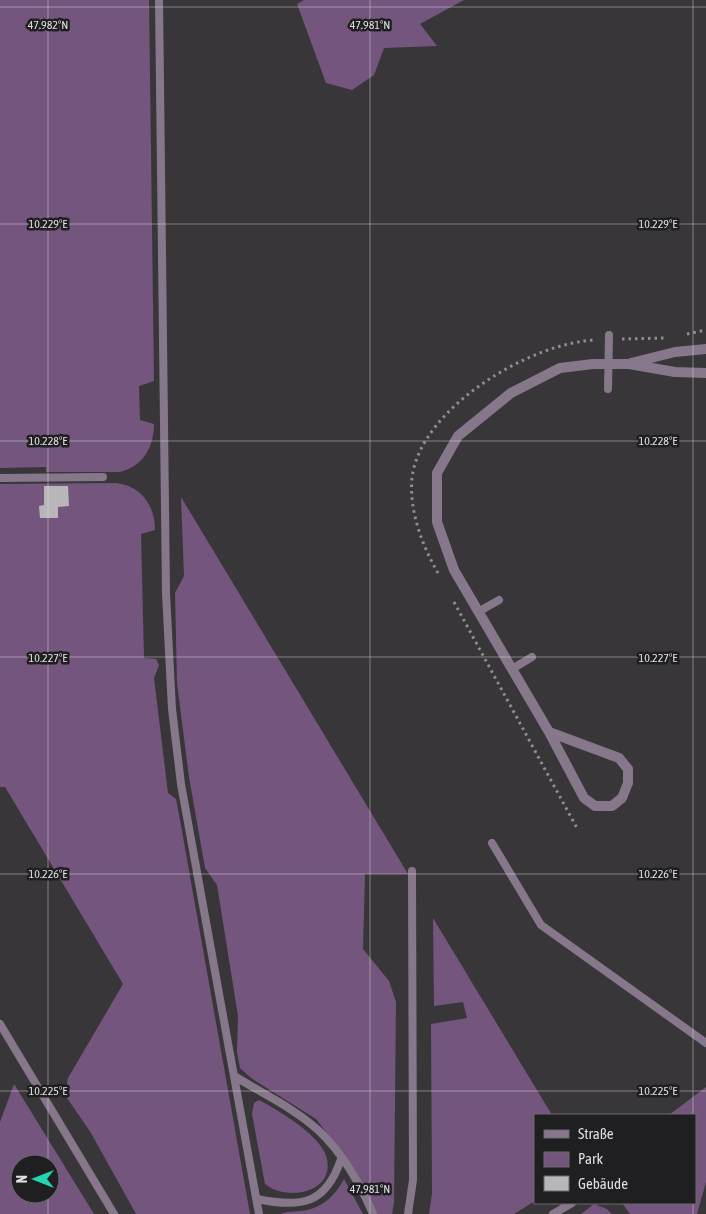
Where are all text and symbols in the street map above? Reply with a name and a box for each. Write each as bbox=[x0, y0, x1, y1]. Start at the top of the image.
text: 47.982°N bbox=[28, 18, 68, 32]
text: 47.981°N bbox=[350, 18, 390, 32]
text: 10.229°E bbox=[29, 217, 67, 231]
text: 10.229°E bbox=[639, 217, 677, 231]
text: 10.228°E bbox=[29, 434, 67, 448]
text: 10.228°E bbox=[639, 434, 677, 448]
text: 10.227°E bbox=[29, 651, 67, 665]
text: 10.227°E bbox=[639, 651, 677, 665]
text: 10.226°E bbox=[29, 867, 67, 881]
text: 10.226°E bbox=[639, 867, 677, 881]
text: 10.225°E bbox=[29, 1084, 67, 1098]
text: 10.225°E bbox=[639, 1084, 677, 1098]
legend bbox=[534, 1114, 696, 1204]
text: Straße bbox=[578, 1125, 614, 1142]
text: Park bbox=[578, 1150, 603, 1167]
north arrow bbox=[10, 1154, 60, 1204]
text: N bbox=[14, 1175, 30, 1183]
text: Gebäude bbox=[578, 1175, 628, 1192]
text: 47.981°N bbox=[350, 1182, 390, 1196]

